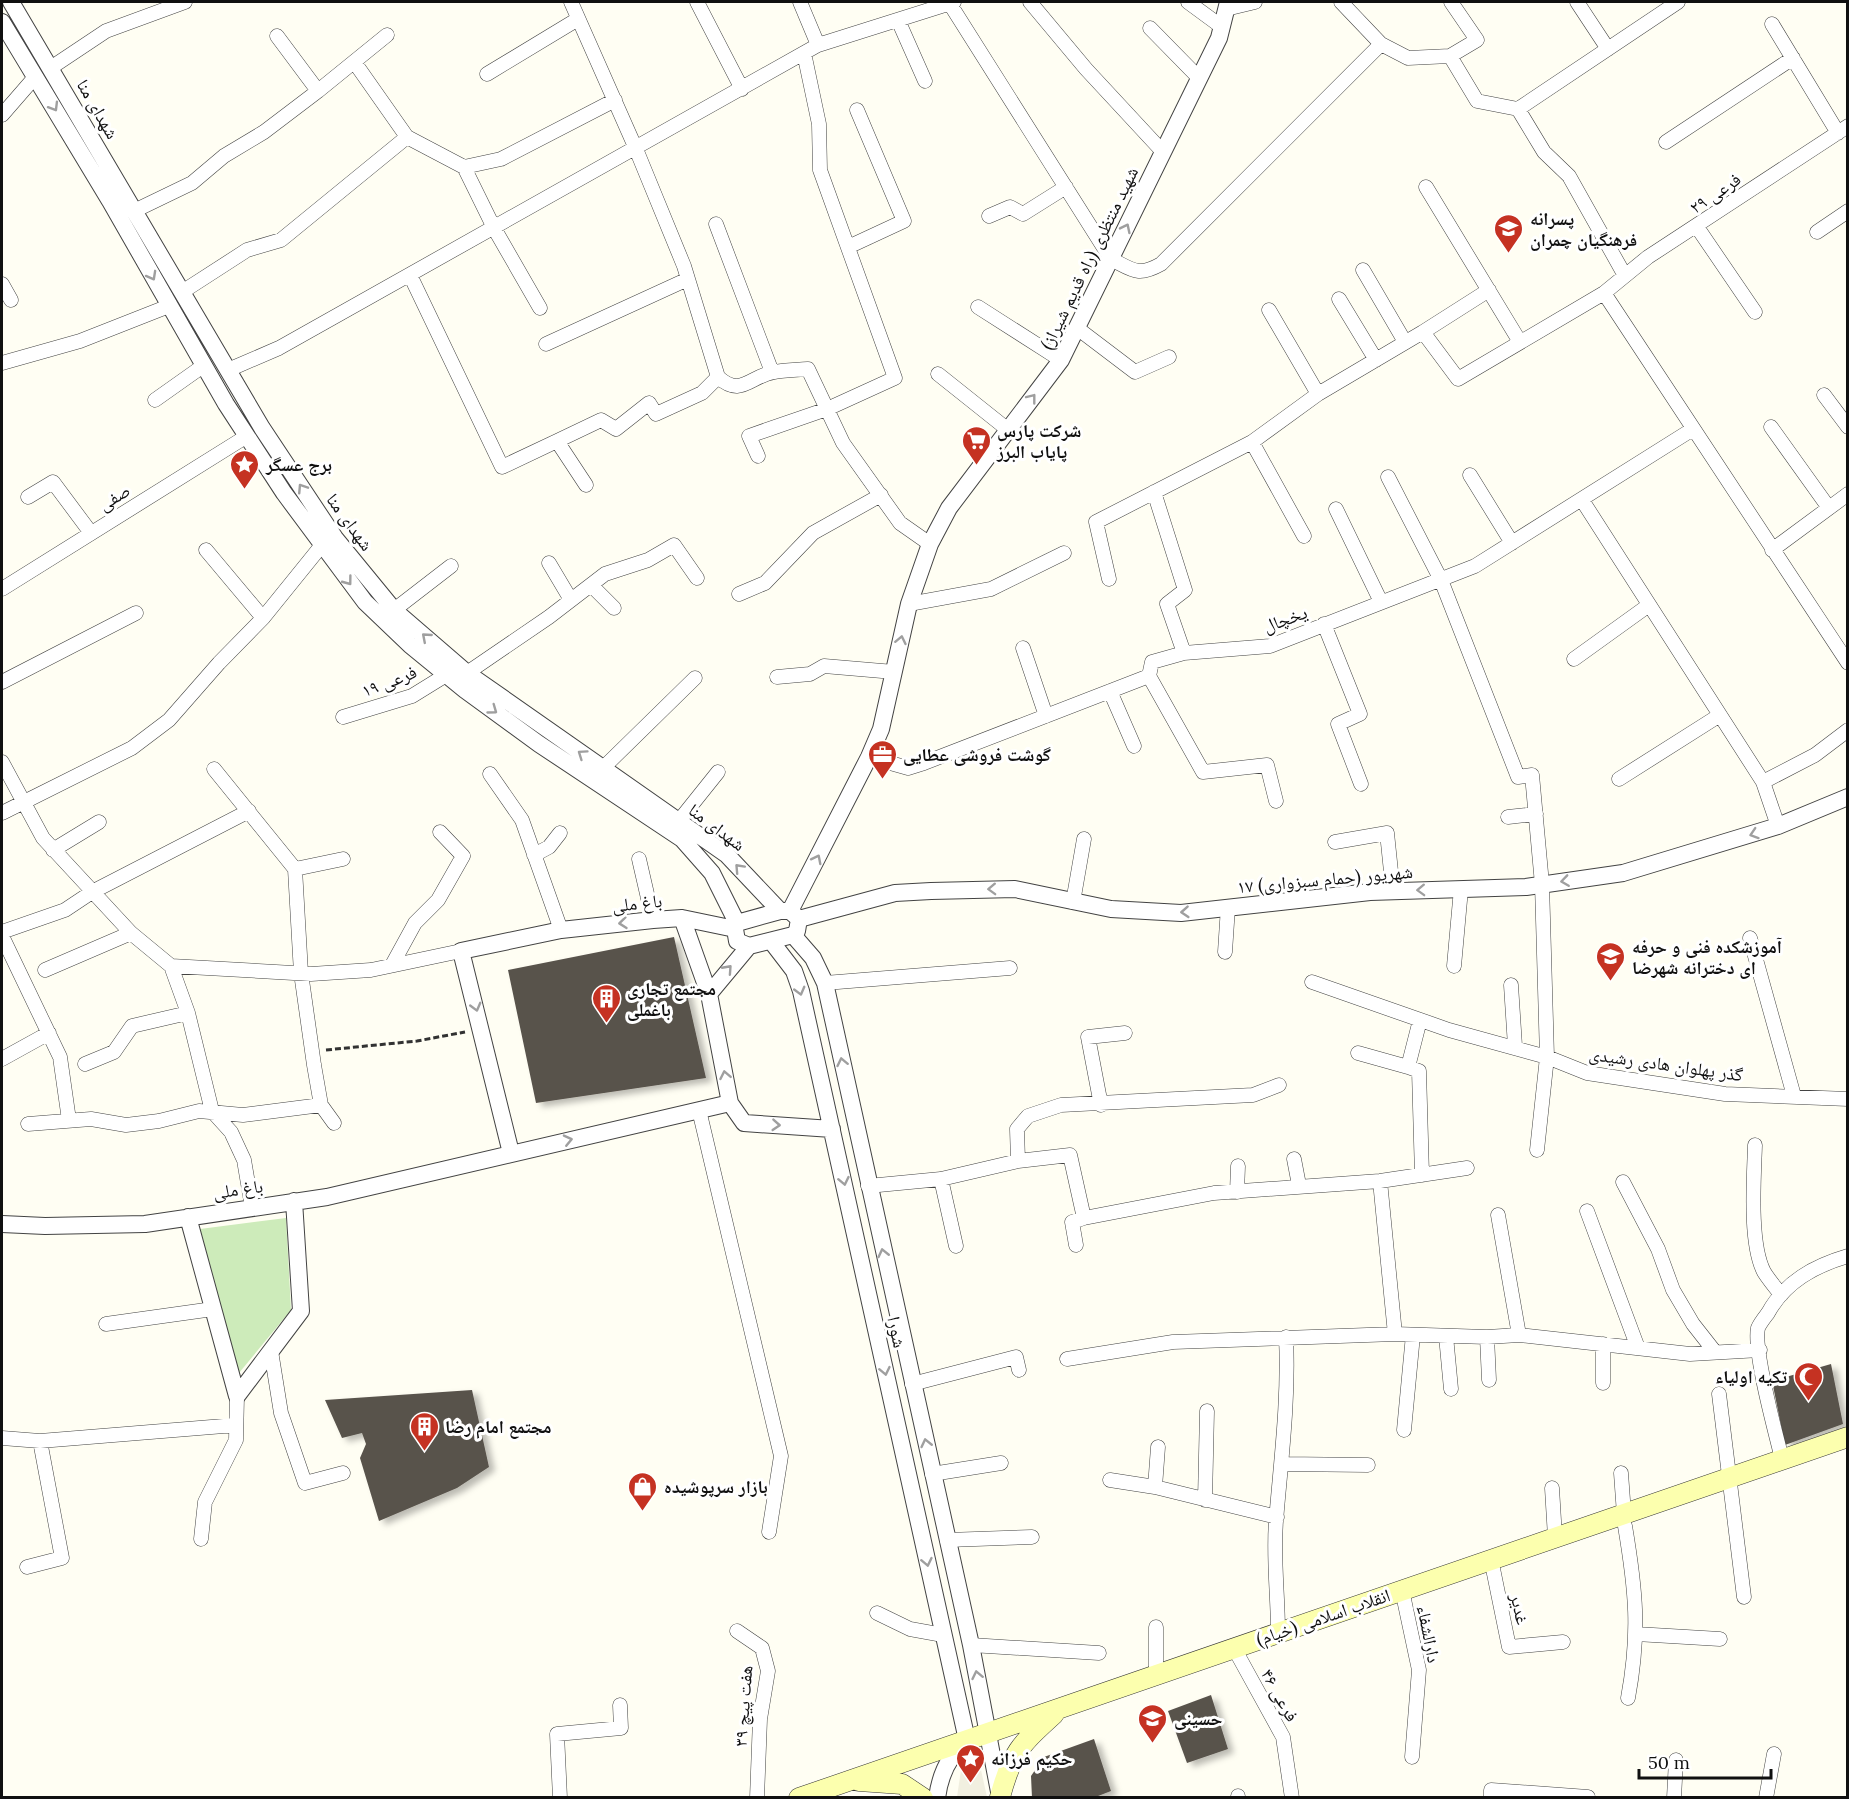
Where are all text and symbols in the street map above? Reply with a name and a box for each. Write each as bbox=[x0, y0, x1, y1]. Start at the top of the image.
street label: شهدای منا bbox=[72, 75, 124, 143]
one-way arrow bbox=[46, 101, 58, 111]
street label: شهید منتظری (راه قدیم شیراز) bbox=[1035, 163, 1144, 354]
street label: فرعی ۲۹ bbox=[1685, 167, 1745, 219]
place label: پسرانه فرهنگیان چمران bbox=[1530, 207, 1637, 251]
school or university icon: پسرانه فرهنگیان چمران bbox=[1493, 212, 1525, 254]
one-way arrow bbox=[1119, 223, 1131, 234]
one-way arrow bbox=[145, 270, 156, 280]
one-way arrow bbox=[1024, 393, 1035, 404]
place label: شرکت پارس پایاب البرز bbox=[996, 419, 1081, 463]
supermarket icon: شرکت پارس پایاب البرز bbox=[960, 424, 992, 466]
place icon: برج عسگر bbox=[229, 448, 261, 490]
place label: برج عسگر bbox=[265, 453, 332, 476]
street label: صفی bbox=[94, 478, 134, 516]
one-way arrow bbox=[298, 484, 309, 495]
street label: شهدای منا bbox=[321, 489, 379, 555]
one-way arrow bbox=[341, 574, 352, 585]
street label: یخچال bbox=[1260, 600, 1310, 638]
one-way arrow bbox=[422, 633, 433, 644]
one-way arrow bbox=[894, 635, 907, 645]
street label: فرعی ۱۹ bbox=[358, 660, 420, 702]
one-way arrow bbox=[486, 703, 497, 714]
office icon: گوشت فروشی عطایی bbox=[866, 738, 898, 780]
place label: گوشت فروشی عطایی bbox=[903, 743, 1051, 766]
one-way arrow bbox=[577, 750, 588, 761]
street label: شهدای منا bbox=[684, 798, 750, 856]
one-way arrow bbox=[1749, 827, 1760, 840]
one-way arrow bbox=[810, 855, 821, 866]
street label: ۱۷ شهریور (حمام سبزواری) bbox=[1236, 860, 1414, 899]
one-way arrow bbox=[736, 864, 747, 875]
one-way arrow bbox=[1561, 875, 1570, 887]
one-way arrow bbox=[988, 883, 997, 896]
one-way arrow bbox=[1416, 884, 1425, 896]
street label: باغ ملی bbox=[611, 889, 663, 917]
one-way arrow bbox=[1180, 905, 1189, 918]
one-way arrow bbox=[619, 916, 628, 929]
place label: آموزشکده فنی و حرفه ای دخترانه شهرضا bbox=[1632, 935, 1782, 979]
school or university icon: آموزشکده فنی و حرفه ای دخترانه شهرضا bbox=[1595, 940, 1627, 982]
one-way arrow bbox=[721, 965, 732, 976]
place label: مجتمع تجاری باغملی bbox=[627, 977, 716, 1021]
building icon: مجتمع تجاری باغملی bbox=[590, 982, 622, 1024]
one-way arrow bbox=[793, 985, 805, 995]
one-way arrow bbox=[469, 1002, 481, 1012]
street label: گذر پهلوان هادی رشیدی bbox=[1588, 1042, 1745, 1086]
one-way arrow bbox=[836, 1058, 849, 1068]
one-way arrow bbox=[719, 1071, 732, 1081]
one-way arrow bbox=[772, 1118, 781, 1131]
one-way arrow bbox=[562, 1135, 572, 1148]
street label: باغ ملی bbox=[212, 1174, 264, 1204]
one-way arrow bbox=[836, 1175, 849, 1185]
one-way arrow bbox=[877, 1248, 890, 1258]
street label: شورا bbox=[882, 1314, 912, 1350]
mosque icon: تکیه اولیاء bbox=[1792, 1360, 1824, 1402]
place label: تکیه اولیاء bbox=[1715, 1365, 1787, 1388]
one-way arrow bbox=[878, 1366, 891, 1376]
building icon: مجتمع امام رضا bbox=[408, 1410, 440, 1452]
place label: مجتمع امام رضا bbox=[445, 1415, 551, 1439]
one-way arrow bbox=[920, 1439, 933, 1449]
shop icon: بازار سرپوشیده bbox=[627, 1470, 659, 1512]
place label: بازار سرپوشیده bbox=[664, 1475, 768, 1498]
one-way arrow bbox=[920, 1556, 933, 1566]
street label: انقلاب اسلامی (خیام) bbox=[1253, 1583, 1393, 1652]
street label: غدیر bbox=[1505, 1590, 1534, 1627]
street label: دارالشفاء bbox=[1412, 1603, 1446, 1665]
street label: فرعی ۴۶ bbox=[1256, 1664, 1304, 1726]
street label: هفت پیچ ۳۹ bbox=[729, 1665, 758, 1747]
one-way arrow bbox=[972, 1670, 985, 1680]
school or university icon: حسینی bbox=[1137, 1702, 1169, 1744]
place label: حسینی bbox=[1174, 1707, 1223, 1730]
place icon: حکیم فرزانه bbox=[954, 1742, 986, 1784]
scale bar bbox=[1639, 1742, 1771, 1780]
place label: حکیم فرزانه bbox=[991, 1747, 1073, 1771]
text: 50 m bbox=[1648, 1751, 1690, 1774]

